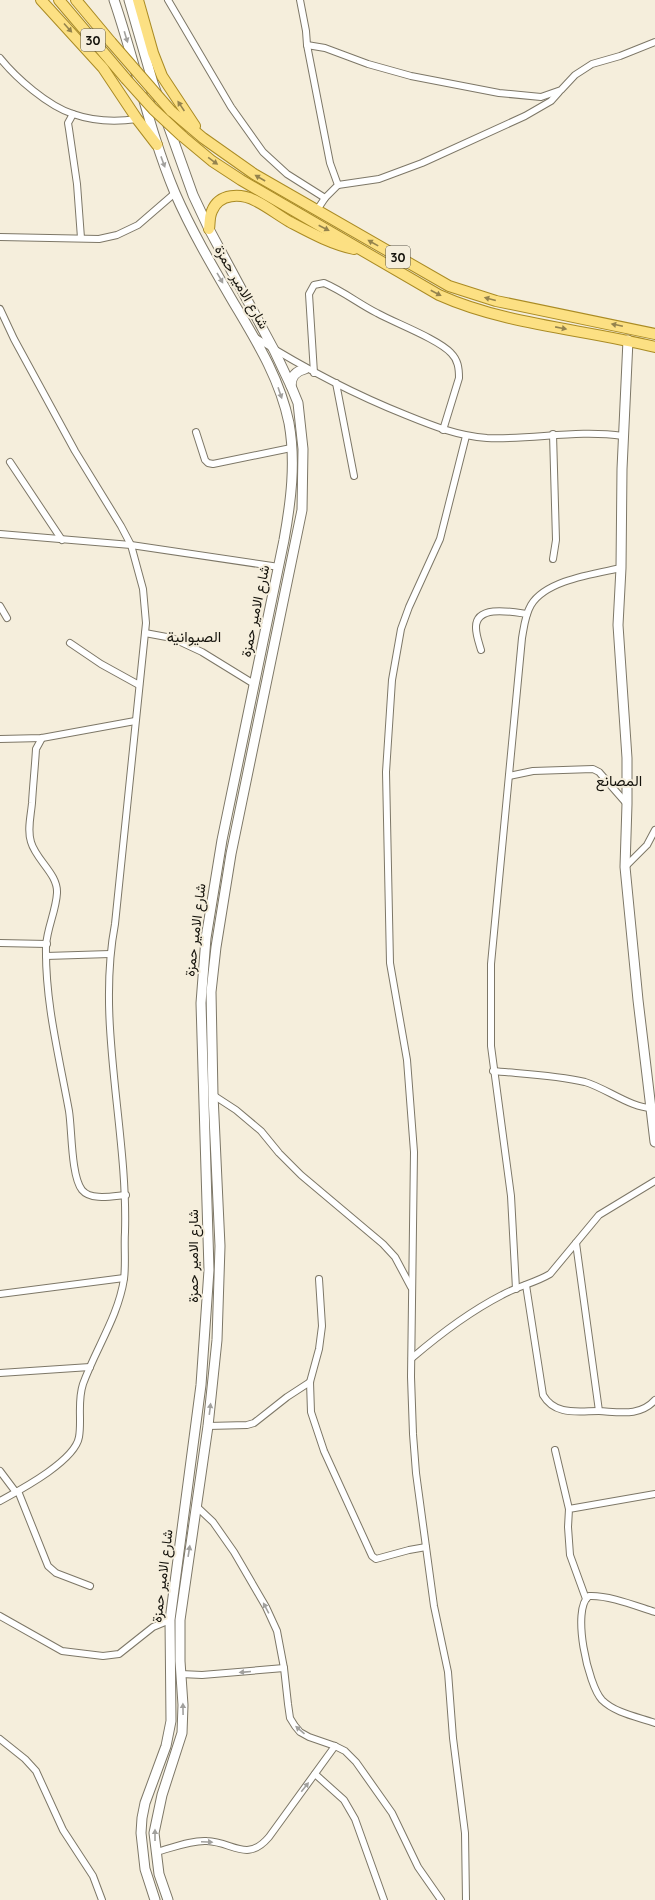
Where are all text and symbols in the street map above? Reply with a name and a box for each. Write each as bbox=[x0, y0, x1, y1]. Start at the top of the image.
one-way arrow bbox=[63, 23, 73, 33]
road number: 30 bbox=[81, 29, 105, 51]
one-way arrow bbox=[123, 31, 129, 43]
one-way arrow bbox=[177, 101, 185, 111]
one-way arrow bbox=[161, 156, 167, 168]
one-way arrow bbox=[207, 157, 218, 165]
one-way arrow bbox=[255, 175, 266, 182]
one-way arrow bbox=[318, 225, 329, 232]
one-way arrow bbox=[367, 240, 379, 247]
street label: شارع الامير حمزة bbox=[209, 242, 273, 333]
road number: 30 bbox=[386, 246, 410, 268]
one-way arrow bbox=[217, 272, 224, 284]
one-way arrow bbox=[430, 290, 442, 296]
one-way arrow bbox=[483, 296, 495, 302]
one-way arrow bbox=[611, 321, 623, 327]
one-way arrow bbox=[555, 325, 567, 331]
one-way arrow bbox=[277, 388, 283, 400]
street label: شارع الامير حمزة bbox=[236, 563, 275, 659]
district label: الصيوانية bbox=[167, 627, 221, 646]
district label: المصانع bbox=[596, 771, 642, 792]
street label: شارع الامير حمزة bbox=[180, 882, 212, 978]
street label: شارع الامير حمزة bbox=[184, 1209, 204, 1303]
one-way arrow bbox=[206, 1403, 213, 1415]
street label: شارع الامير حمزة bbox=[147, 1528, 179, 1624]
one-way arrow bbox=[186, 1545, 192, 1557]
one-way arrow bbox=[262, 1602, 269, 1613]
one-way arrow bbox=[239, 1668, 251, 1675]
one-way arrow bbox=[179, 1703, 186, 1715]
one-way arrow bbox=[294, 1726, 305, 1735]
one-way arrow bbox=[301, 1781, 310, 1792]
one-way arrow bbox=[152, 1828, 158, 1841]
one-way arrow bbox=[201, 1838, 213, 1845]

